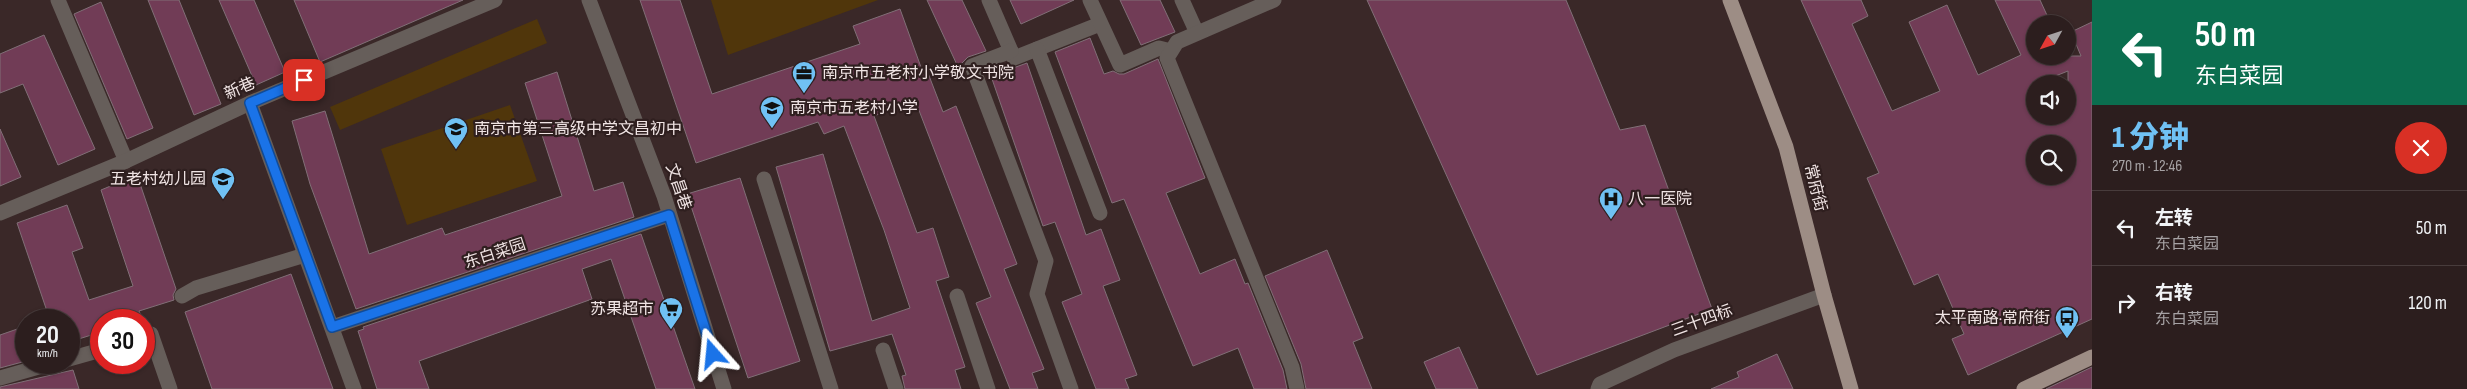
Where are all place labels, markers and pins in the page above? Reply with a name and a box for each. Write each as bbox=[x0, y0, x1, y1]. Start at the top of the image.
pin bbox=[283, 59, 325, 101]
office icon: 南京市五老村小学敬文书院 bbox=[791, 60, 817, 94]
place label: 南京市五老村小学敬文书院 bbox=[822, 64, 1014, 83]
school or university icon: 南京市五老村小学 bbox=[759, 95, 785, 129]
place label: 南京市五老村小学 bbox=[790, 99, 918, 118]
school or university icon: 南京市第三高级中学文昌初中 bbox=[443, 116, 469, 150]
place label: 南京市第三高级中学文昌初中 bbox=[474, 119, 682, 139]
school or university icon: 五老村幼儿园 bbox=[210, 166, 236, 200]
place label: 五老村幼儿园 bbox=[110, 170, 206, 189]
hospital icon: 八一医院 bbox=[1598, 186, 1624, 220]
place label: 八一医院 bbox=[1628, 190, 1692, 209]
supermarket icon: 苏果超市 bbox=[658, 296, 684, 330]
place label: 苏果超市 bbox=[590, 300, 654, 319]
bus stop icon: 太平南路·常府街 bbox=[2054, 305, 2080, 339]
place label: 太平南路·常府街 bbox=[1935, 309, 2050, 328]

